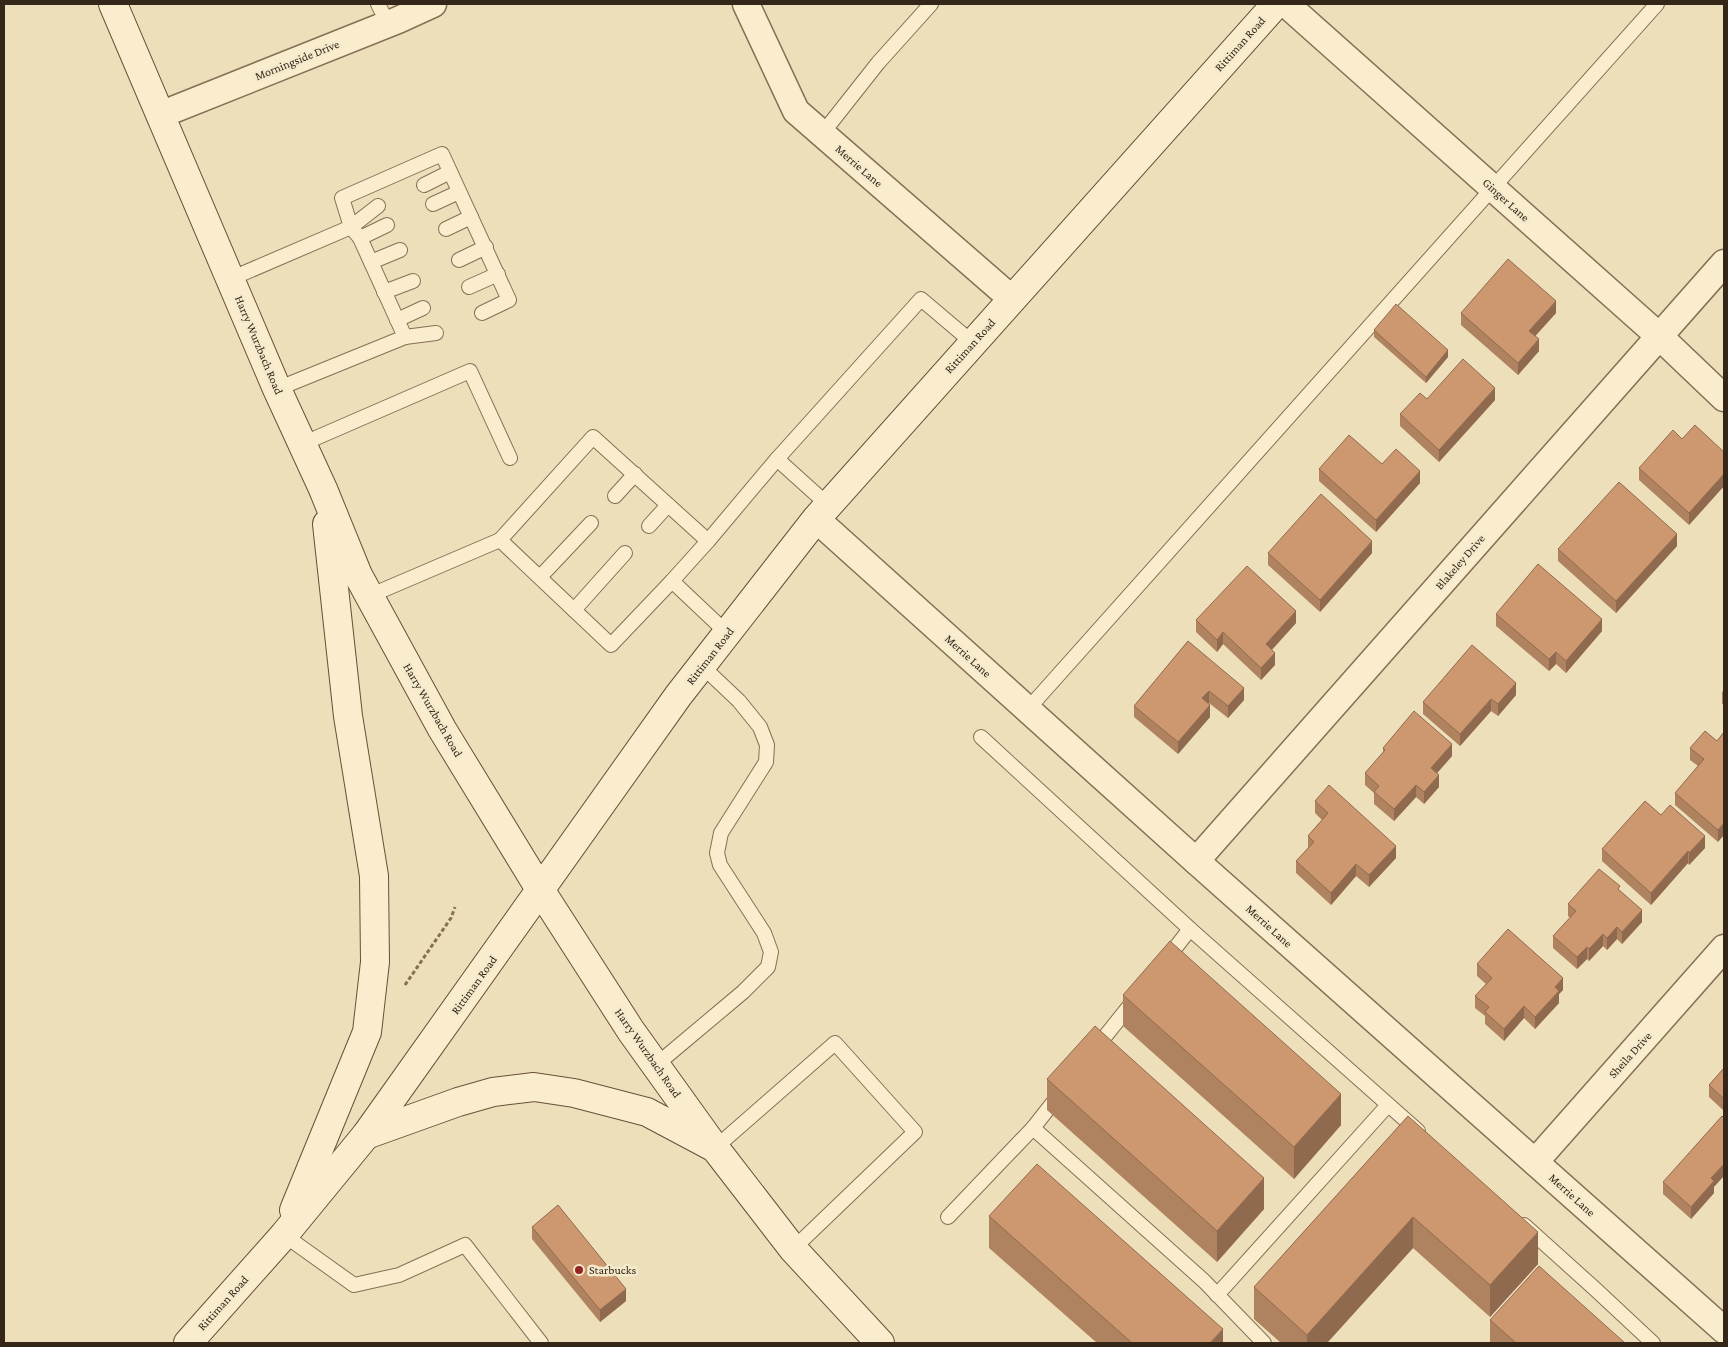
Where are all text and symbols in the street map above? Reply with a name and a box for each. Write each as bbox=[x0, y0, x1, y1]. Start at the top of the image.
street label: Rittiman Road bbox=[1212, 13, 1269, 74]
street label: Morningside Drive bbox=[253, 37, 341, 83]
street label: Merrie Lane bbox=[833, 142, 885, 190]
street label: Ginger Lane bbox=[1480, 175, 1532, 225]
street label: Harry Wurzbach Road bbox=[232, 294, 286, 397]
street label: Rittiman Road bbox=[942, 315, 999, 376]
street label: Blakeley Drive bbox=[1432, 532, 1488, 592]
street label: Rittiman Road bbox=[683, 624, 737, 688]
street label: Merrie Lane bbox=[942, 631, 994, 681]
street label: Harry Wurzbach Road bbox=[400, 661, 466, 760]
street label: Merrie Lane bbox=[1243, 901, 1295, 951]
street label: Rittiman Road bbox=[448, 952, 500, 1017]
street label: Harry Wurzbach Road bbox=[612, 1006, 684, 1101]
street label: Sheila Drive bbox=[1606, 1029, 1654, 1081]
street label: Merrie Lane bbox=[1546, 1170, 1598, 1220]
place label: Starbucks bbox=[589, 1263, 636, 1277]
marker: Starbucks bbox=[573, 1264, 585, 1276]
street label: Rittiman Road bbox=[195, 1272, 252, 1333]

